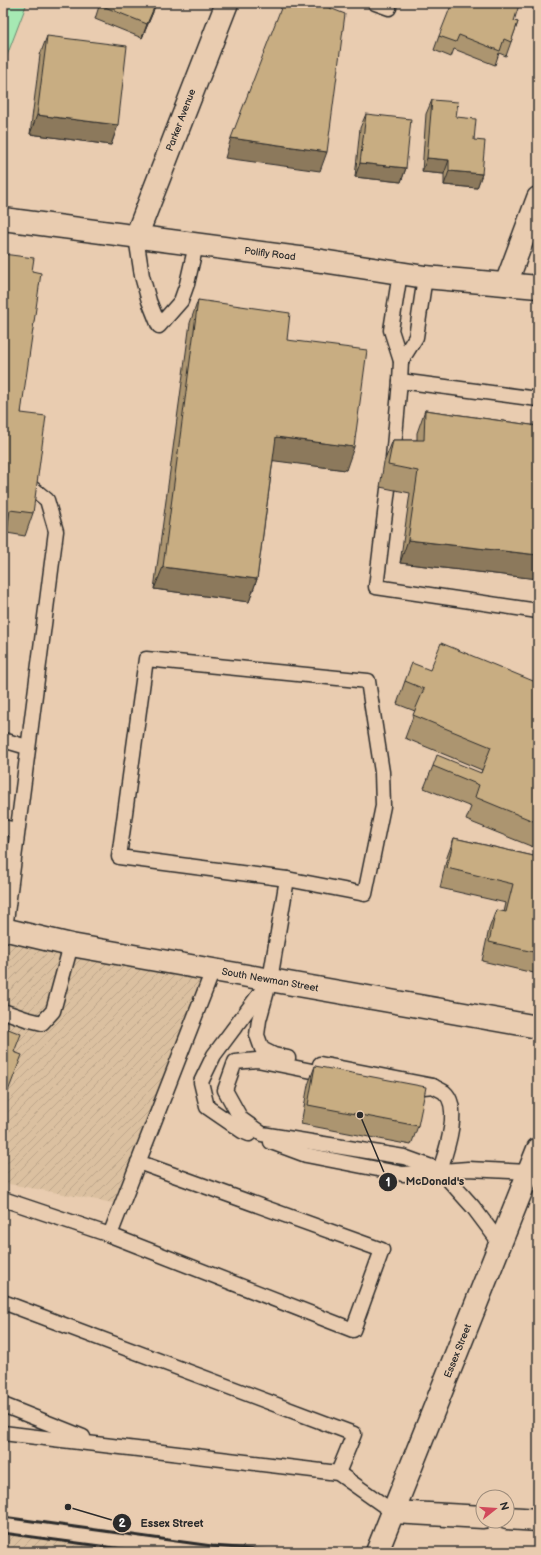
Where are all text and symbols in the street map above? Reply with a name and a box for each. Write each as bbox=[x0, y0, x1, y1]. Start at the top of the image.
street label: Parker Avenue bbox=[164, 87, 198, 153]
street label: Polifly Road bbox=[244, 245, 297, 263]
street label: South Newman Street bbox=[221, 966, 319, 994]
callout: McDonald's bbox=[378, 1170, 472, 1193]
text: 1 bbox=[385, 1175, 391, 1190]
text: McDonald's bbox=[406, 1175, 465, 1188]
street label: Essex Street bbox=[442, 1322, 474, 1380]
north arrow bbox=[475, 1489, 515, 1529]
text: N bbox=[497, 1500, 512, 1512]
callout: Essex Street bbox=[112, 1511, 211, 1534]
text: 2 bbox=[118, 1516, 126, 1531]
text: Essex Street bbox=[141, 1517, 204, 1530]

